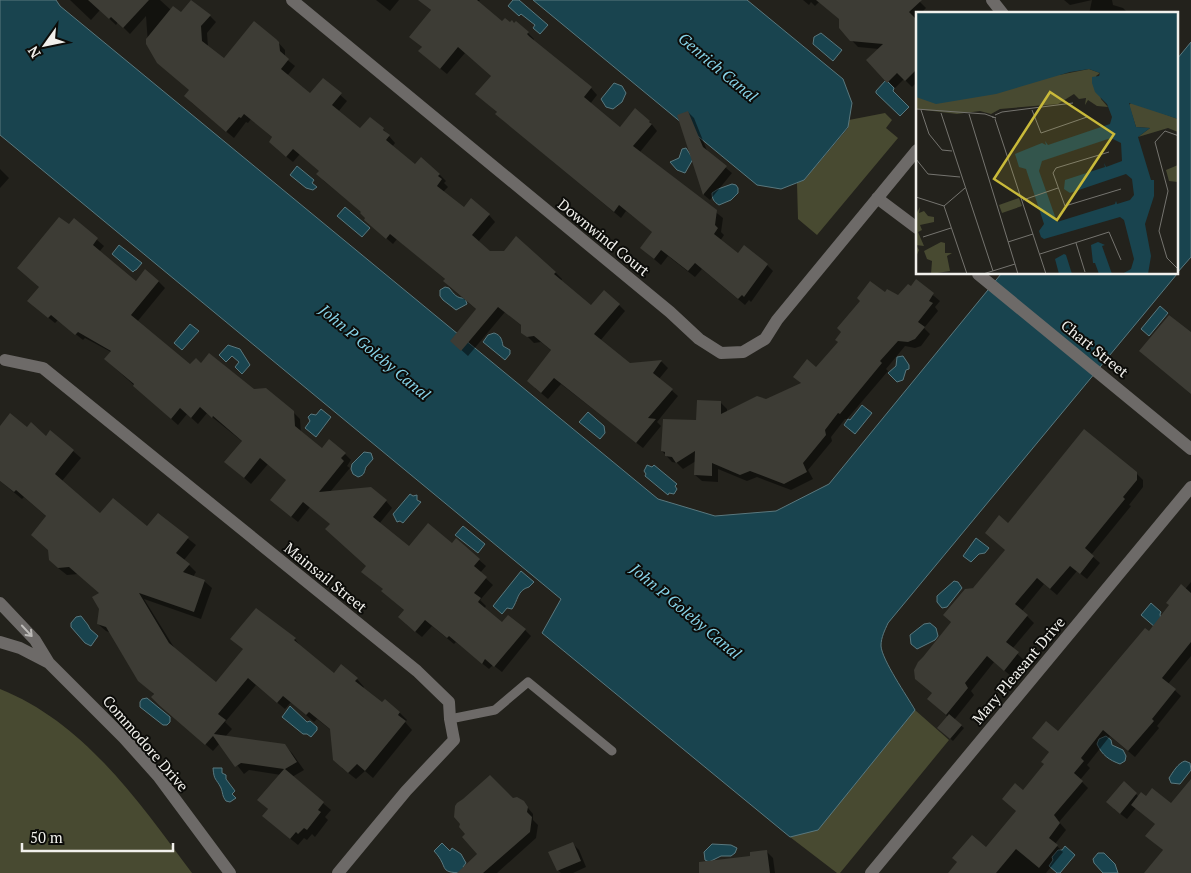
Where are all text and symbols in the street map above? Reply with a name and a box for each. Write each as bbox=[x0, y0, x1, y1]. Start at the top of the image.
inset map bbox=[916, 12, 1178, 275]
north arrow bbox=[20, 20, 70, 70]
water label: Genrich Canal bbox=[674, 27, 763, 107]
text: N bbox=[23, 42, 45, 62]
street label: Downwind Court bbox=[554, 194, 654, 280]
water label: John P Goleby Canal bbox=[314, 298, 436, 405]
street label: Chart Street bbox=[1057, 315, 1133, 382]
street label: Mainsail Street bbox=[281, 538, 372, 617]
water label: John P Goleby Canal bbox=[625, 557, 747, 664]
street label: Mary Pleasant Drive bbox=[967, 612, 1069, 728]
one-way arrow bbox=[21, 625, 33, 638]
street label: Commodore Drive bbox=[99, 691, 193, 795]
scale bar bbox=[22, 820, 174, 852]
text: 50 m bbox=[30, 827, 63, 847]

